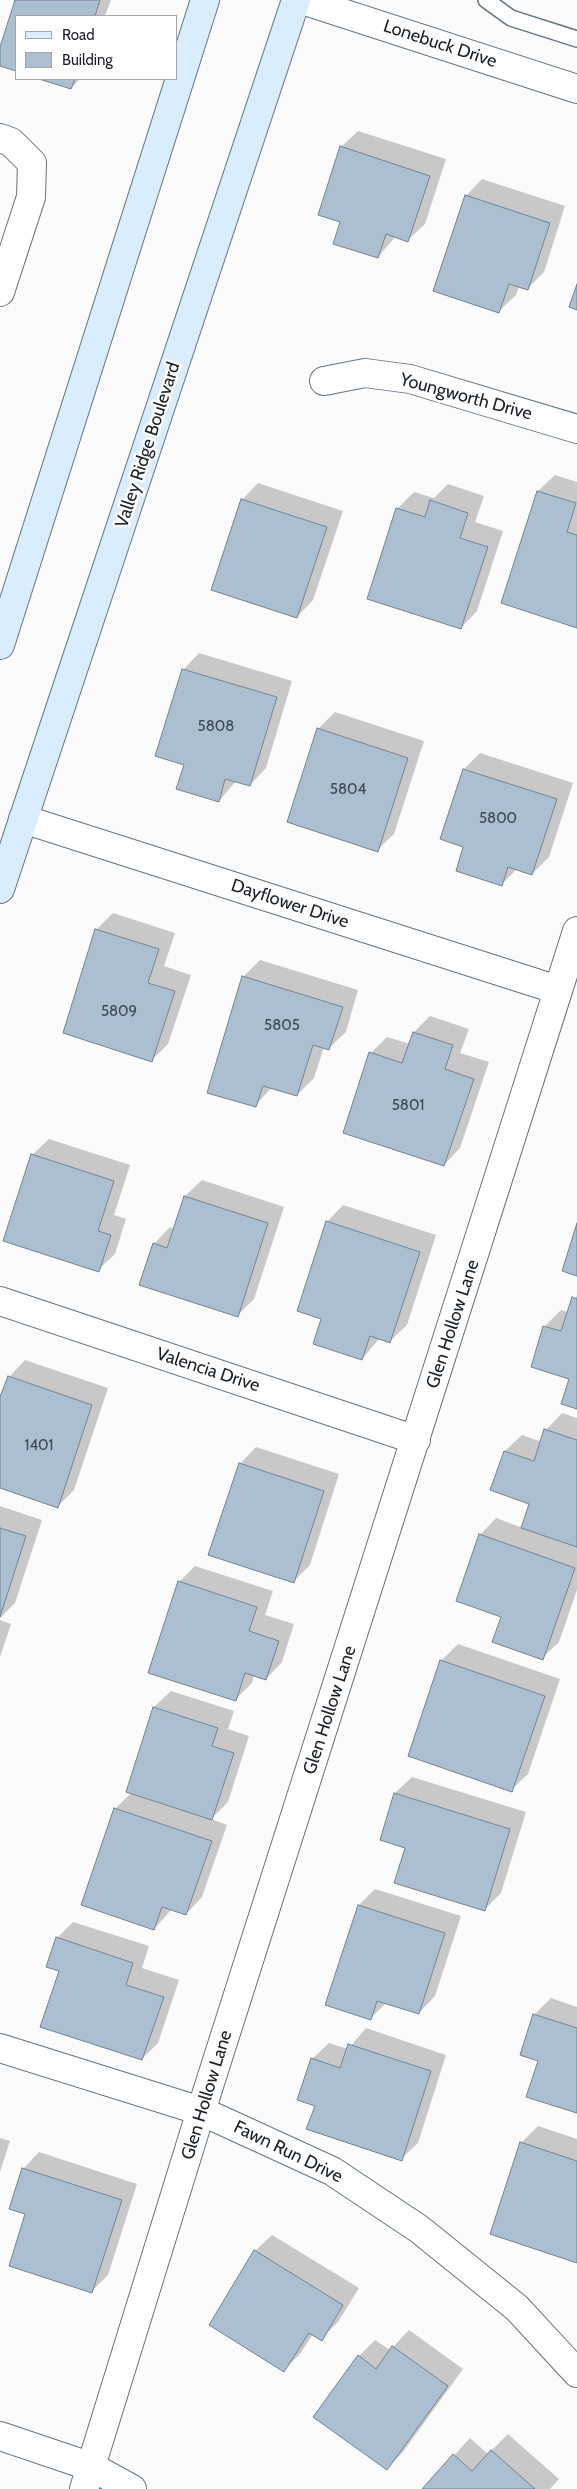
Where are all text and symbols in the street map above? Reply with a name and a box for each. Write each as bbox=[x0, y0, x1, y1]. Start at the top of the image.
legend bbox=[15, 15, 178, 80]
street label: Lonebuck Drive bbox=[381, 15, 499, 73]
text: Road bbox=[62, 26, 95, 44]
text: Building bbox=[62, 51, 113, 69]
street label: Valley Ridge Boulevard bbox=[111, 360, 185, 530]
street label: Youngworth Drive bbox=[398, 369, 534, 425]
house number: 5808 bbox=[198, 718, 234, 736]
house number: 5804 bbox=[330, 781, 366, 799]
house number: 5800 bbox=[479, 810, 517, 828]
street label: Dayflower Drive bbox=[228, 875, 352, 933]
house number: 5809 bbox=[101, 1003, 137, 1021]
house number: 5805 bbox=[264, 1017, 300, 1035]
house number: 5801 bbox=[392, 1097, 424, 1115]
street label: Glen Hollow Lane bbox=[422, 1257, 484, 1391]
street label: Valencia Drive bbox=[154, 1343, 262, 1397]
house number: 1401 bbox=[25, 1437, 53, 1455]
street label: Glen Hollow Lane bbox=[299, 1643, 361, 1777]
street label: Glen Hollow Lane bbox=[177, 2028, 237, 2162]
street label: Fawn Run Drive bbox=[230, 2116, 346, 2188]

